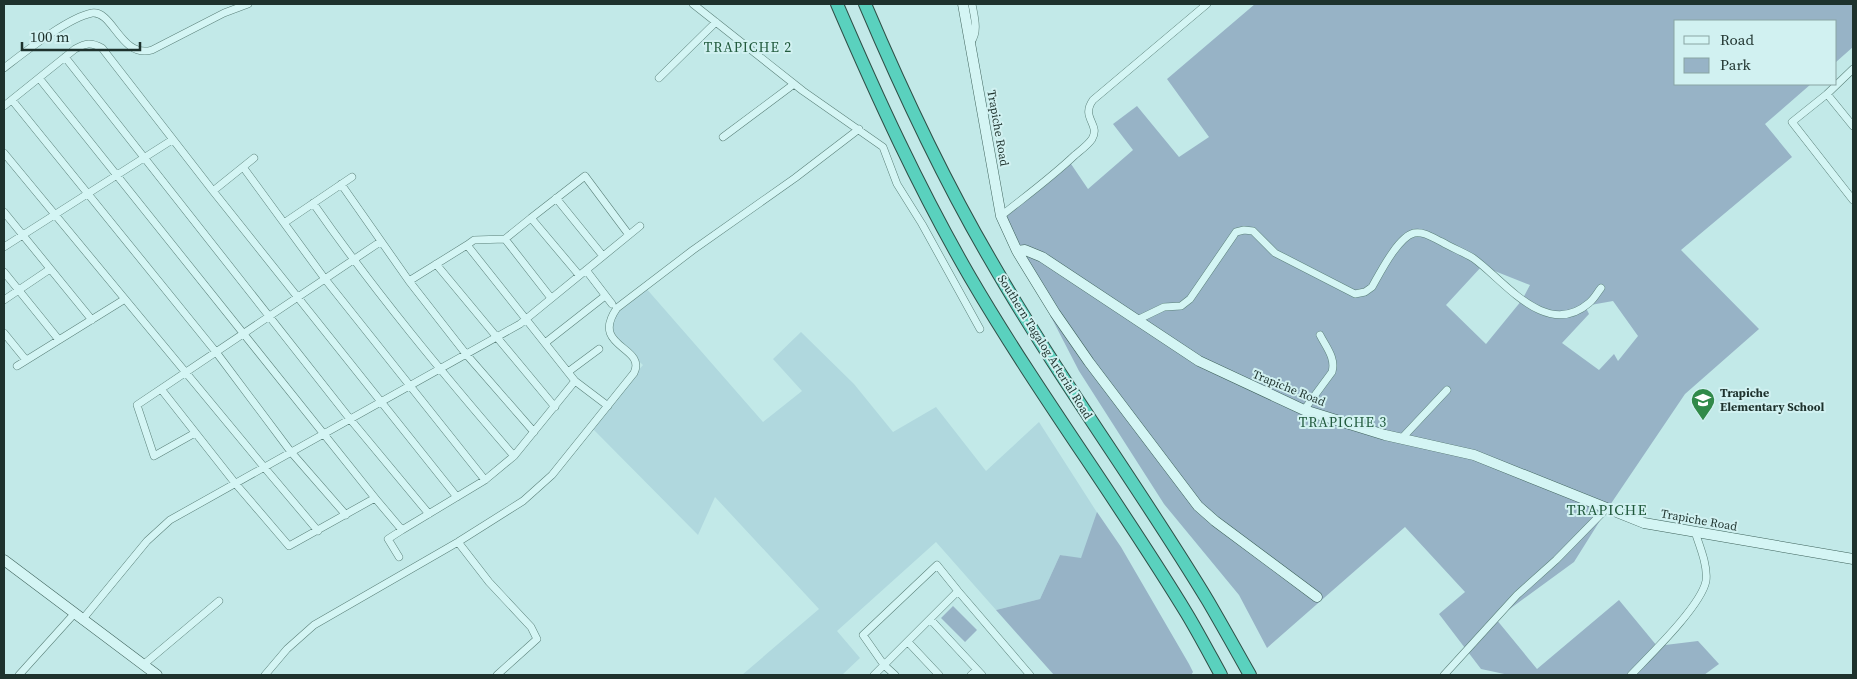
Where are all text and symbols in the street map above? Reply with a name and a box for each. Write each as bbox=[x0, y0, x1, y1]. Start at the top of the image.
scale bar bbox=[22, 20, 140, 52]
legend bbox=[1674, 20, 1837, 85]
text: 100 m bbox=[30, 26, 70, 47]
text: Road bbox=[1720, 29, 1754, 50]
district label: TRAPICHE 2 bbox=[704, 37, 792, 57]
text: Park bbox=[1720, 54, 1752, 75]
street label: Trapiche Road bbox=[983, 89, 1013, 168]
street label: Southern Tagalog Arterial Road bbox=[994, 272, 1096, 422]
street label: Trapiche Road bbox=[1250, 366, 1328, 410]
place label: Trapiche Elementary School bbox=[1720, 385, 1825, 415]
school or university icon: Trapiche Elementary School bbox=[1690, 387, 1716, 421]
district label: TRAPICHE 3 bbox=[1299, 412, 1387, 432]
district label: TRAPICHE bbox=[1566, 499, 1648, 520]
street label: Trapiche Road bbox=[1660, 505, 1739, 535]

